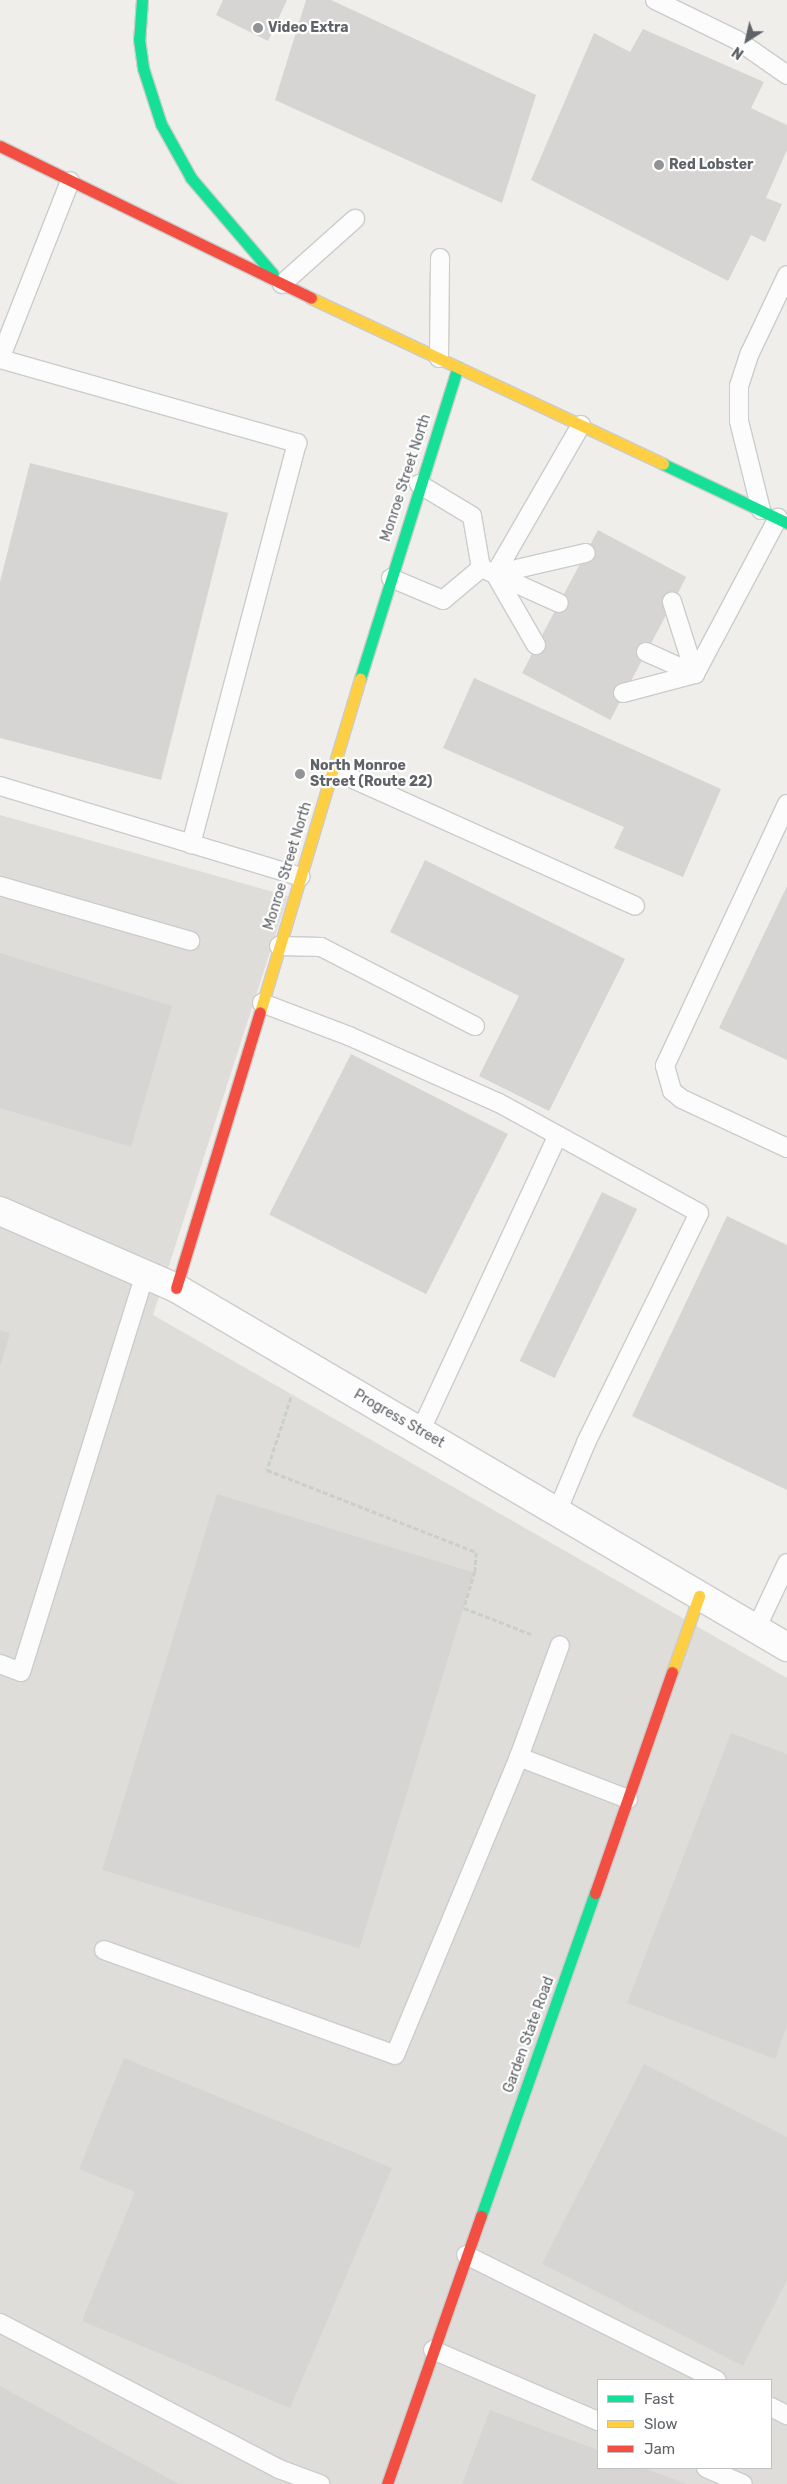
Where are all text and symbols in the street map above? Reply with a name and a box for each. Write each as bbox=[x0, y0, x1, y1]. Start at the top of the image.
north arrow bbox=[722, 15, 772, 65]
place label: Video Extra bbox=[268, 20, 348, 36]
marker: Video Extra bbox=[252, 22, 264, 34]
text: N bbox=[729, 43, 747, 63]
place label: Red Lobster bbox=[669, 157, 753, 173]
marker: Red Lobster bbox=[653, 159, 665, 171]
street label: Monroe Street North bbox=[377, 412, 435, 544]
place label: North Monroe Street (Route 22) bbox=[310, 758, 432, 790]
marker: North Monroe Street (Route 22) bbox=[294, 768, 306, 780]
street label: Monroe Street North bbox=[261, 800, 315, 932]
street label: Progress Street bbox=[351, 1386, 447, 1452]
street label: Garden State Road bbox=[500, 1975, 558, 2095]
legend bbox=[597, 2379, 772, 2469]
text: Fast bbox=[644, 2390, 674, 2408]
text: Slow bbox=[644, 2415, 677, 2433]
text: Jam bbox=[644, 2440, 675, 2458]

